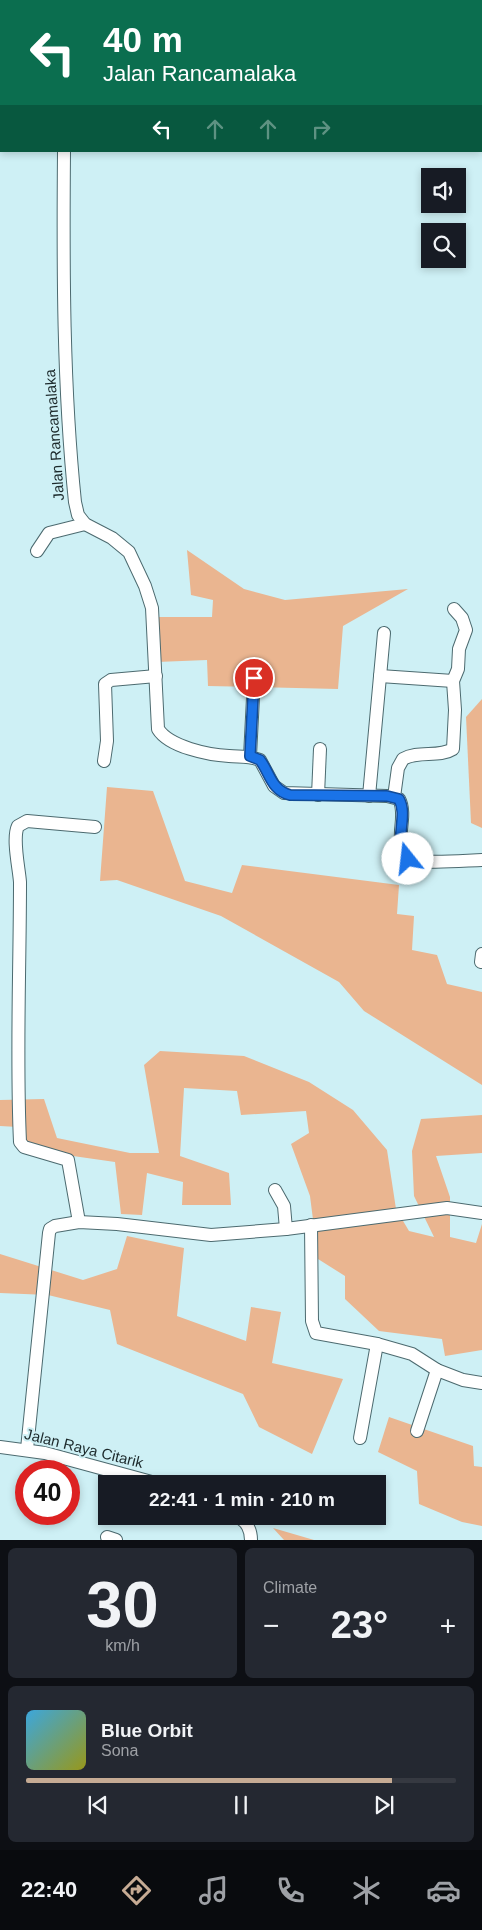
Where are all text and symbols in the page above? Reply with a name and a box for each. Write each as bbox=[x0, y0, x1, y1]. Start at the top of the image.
icon: left bbox=[20, 20, 85, 85]
text: 40 m bbox=[103, 20, 183, 59]
text: Jalan Rancamalaka bbox=[103, 61, 296, 86]
icon: left bbox=[148, 115, 176, 143]
icon: ahead bbox=[201, 115, 229, 143]
icon: ahead bbox=[254, 115, 282, 143]
icon: right bbox=[307, 115, 335, 143]
map controls bbox=[421, 168, 466, 268]
button: sound bbox=[421, 168, 466, 213]
button: search bbox=[421, 223, 466, 268]
street label: Jalan Rancamalaka bbox=[41, 368, 67, 501]
pin bbox=[233, 657, 275, 699]
icon: arrive bbox=[240, 664, 268, 692]
position arrow bbox=[381, 832, 433, 884]
street label: Jalan Raya Citarik bbox=[23, 1425, 146, 1471]
speed limit sign: 40 bbox=[15, 1460, 80, 1525]
text: 22:41 · 1 min · 210 m bbox=[149, 1489, 335, 1510]
text: 30 bbox=[86, 1568, 159, 1641]
text: Climate bbox=[263, 1579, 317, 1596]
text: 23° bbox=[331, 1604, 388, 1646]
text: − bbox=[263, 1610, 279, 1641]
text: + bbox=[440, 1610, 456, 1641]
text: km/h bbox=[105, 1637, 140, 1654]
text: Blue Orbit bbox=[101, 1720, 193, 1741]
text: Sona bbox=[101, 1742, 138, 1759]
icon: previous bbox=[84, 1791, 112, 1819]
icon: pause bbox=[227, 1791, 255, 1819]
icon: next bbox=[370, 1791, 398, 1819]
icon: directions bbox=[119, 1873, 154, 1908]
icon: music bbox=[196, 1873, 231, 1908]
icon: phone bbox=[273, 1873, 308, 1908]
icon: climate bbox=[349, 1873, 384, 1908]
icon: car bbox=[426, 1873, 461, 1908]
text: 22:40 bbox=[21, 1877, 77, 1902]

